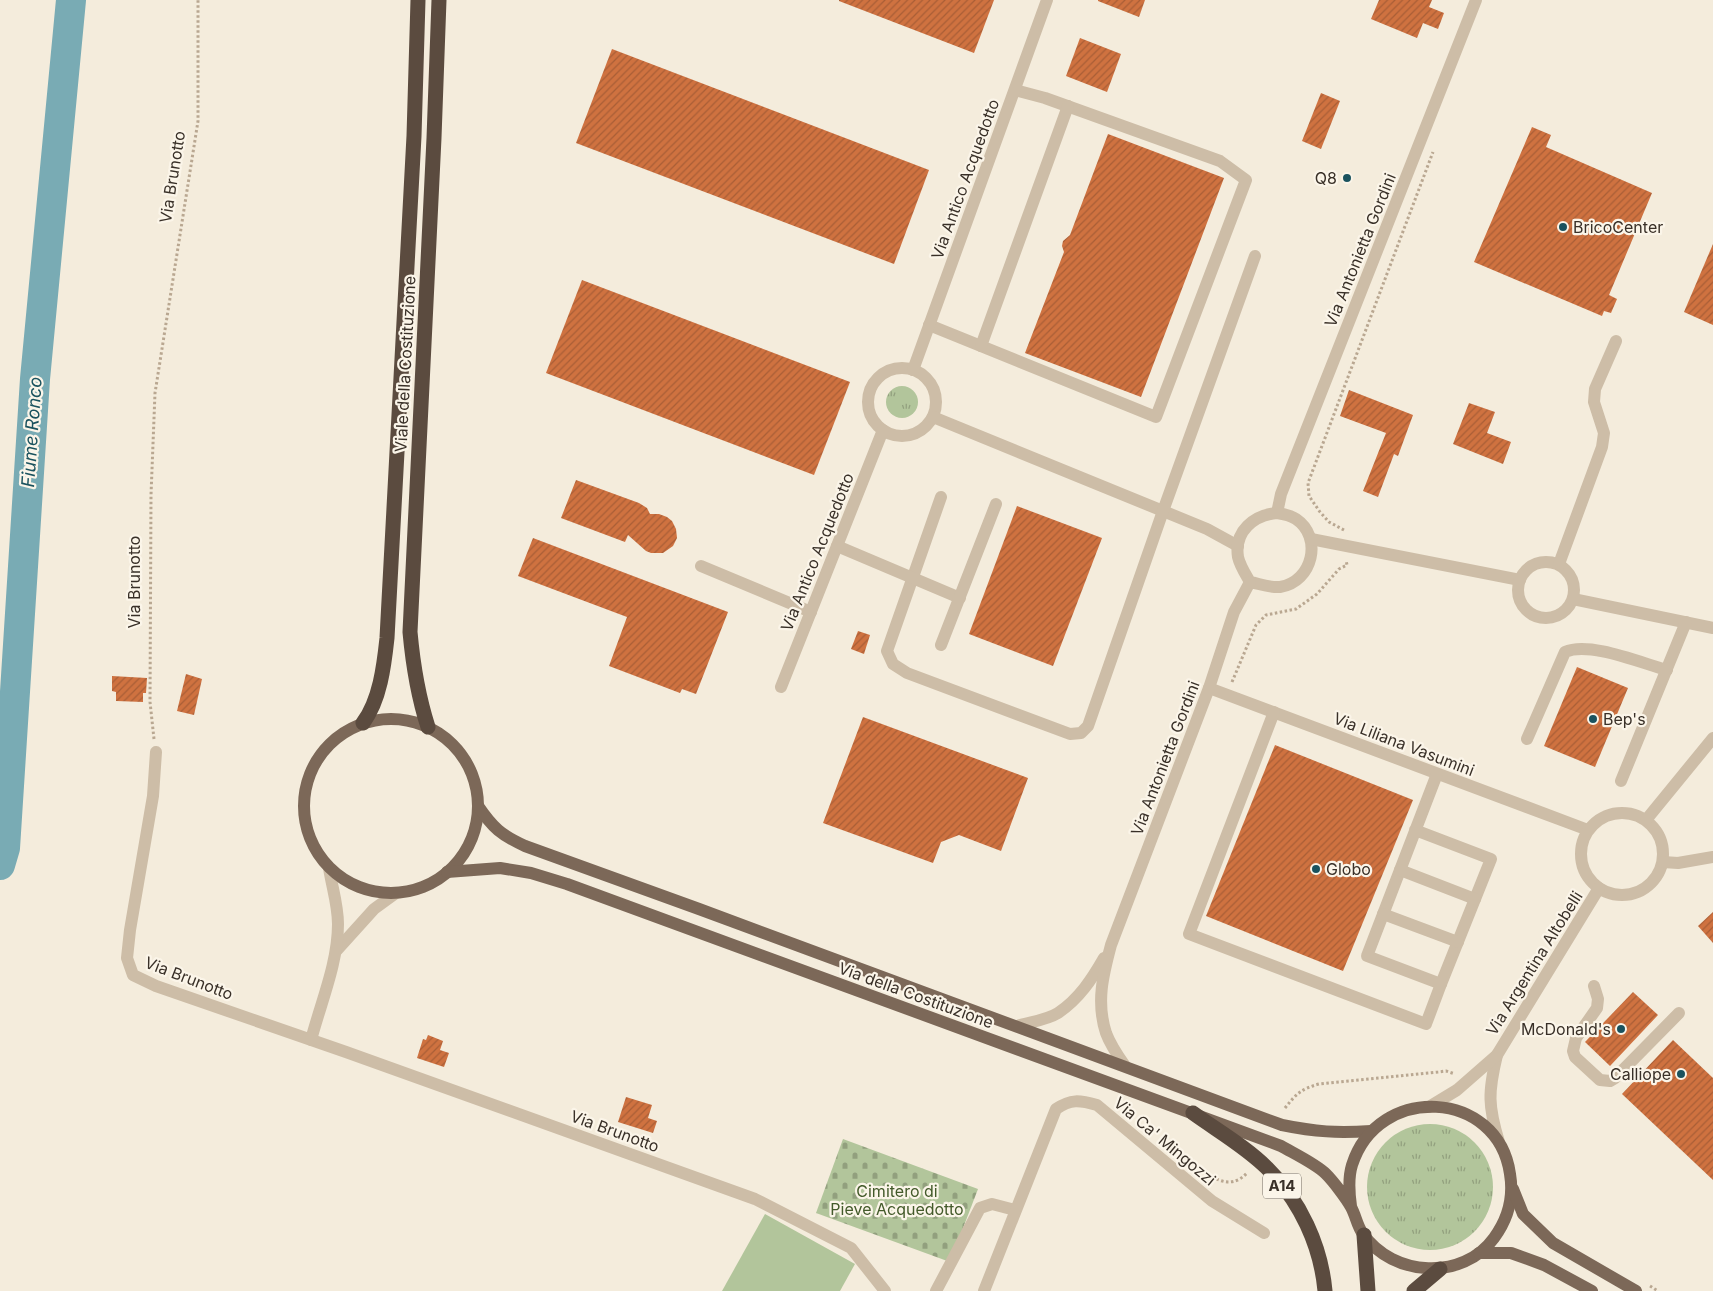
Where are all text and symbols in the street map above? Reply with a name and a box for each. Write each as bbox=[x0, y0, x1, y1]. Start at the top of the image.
street label: Via Antico Acquedotto bbox=[927, 96, 1003, 262]
street label: Via Brunotto bbox=[155, 130, 189, 224]
place label: Q8 bbox=[1315, 168, 1337, 188]
street label: Via Antonietta Gordini bbox=[1320, 170, 1400, 330]
marker: Q8 bbox=[1341, 172, 1353, 184]
place label: BricoCenter bbox=[1573, 217, 1663, 237]
marker: BricoCenter bbox=[1557, 221, 1569, 233]
street label: Viale della Costituzione bbox=[390, 275, 420, 453]
water label: Fiume Ronco bbox=[17, 376, 46, 488]
street label: Via Antico Acquedotto bbox=[776, 470, 858, 634]
street label: Via Brunotto bbox=[124, 536, 144, 628]
street label: Via Antonietta Gordini bbox=[1126, 678, 1204, 838]
street label: Via Liliana Vasumini bbox=[1331, 708, 1477, 780]
place label: Bep's bbox=[1603, 709, 1646, 729]
marker: Bep's bbox=[1587, 713, 1599, 725]
place label: Globo bbox=[1326, 859, 1371, 879]
marker: Globo bbox=[1310, 863, 1322, 875]
street label: Via Argentina Altobelli bbox=[1481, 887, 1587, 1039]
street label: Via Brunotto bbox=[142, 952, 236, 1004]
street label: Via della Costituzione bbox=[836, 958, 996, 1032]
place label: McDonald's bbox=[1521, 1019, 1611, 1039]
marker: McDonald's bbox=[1615, 1023, 1627, 1035]
place label: Calliope bbox=[1610, 1064, 1671, 1084]
marker: Calliope bbox=[1675, 1068, 1687, 1080]
street label: Via Ca' Mingozzi bbox=[1110, 1093, 1220, 1189]
street label: Via Brunotto bbox=[568, 1106, 662, 1156]
road number: A14 bbox=[1263, 1174, 1301, 1198]
park label: Cimitero di Pieve Acquedotto bbox=[830, 1181, 964, 1219]

